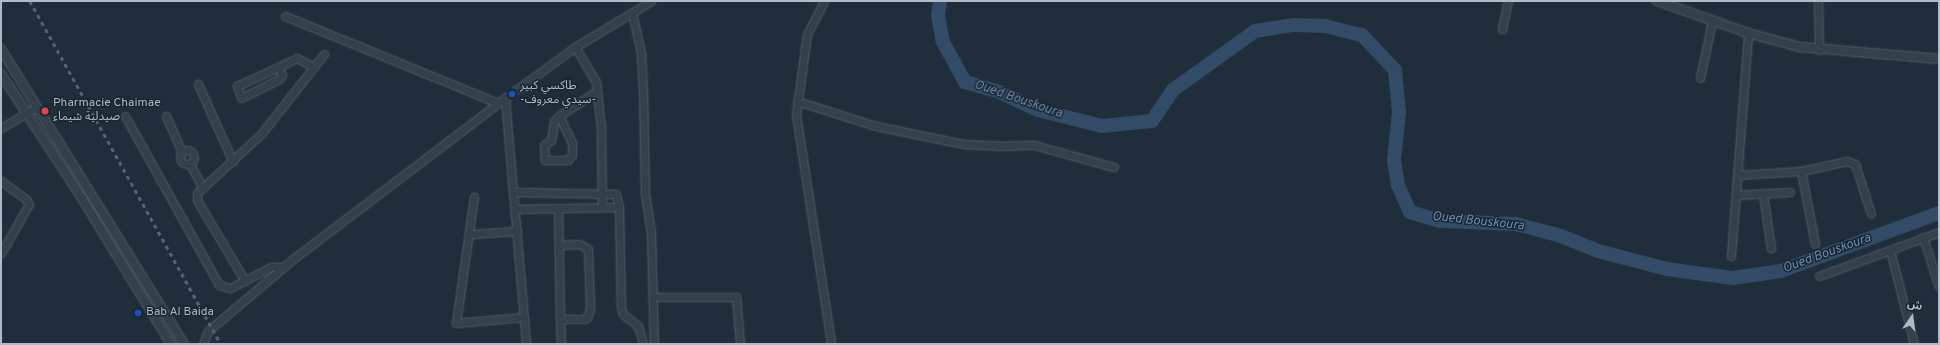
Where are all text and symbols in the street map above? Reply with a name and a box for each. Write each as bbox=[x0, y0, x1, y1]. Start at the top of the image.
water label: Oued Bouskoura bbox=[972, 78, 1064, 122]
place label: طاكسي كبير -سيدي معروف- bbox=[520, 80, 596, 108]
marker: طاكسي كبير -سيدي معروف- bbox=[507, 89, 517, 99]
place label: Pharmacie Chaimae صيدلية شيماء bbox=[53, 97, 161, 125]
marker: Pharmacie Chaimae صيدلية شيماء bbox=[40, 106, 50, 116]
water label: Oued Bouskoura bbox=[1431, 209, 1525, 235]
water label: Oued Bouskoura bbox=[1781, 231, 1873, 277]
north arrow bbox=[1892, 297, 1932, 337]
text: ش bbox=[1906, 297, 1924, 314]
place label: Bab Al Baida bbox=[146, 306, 214, 320]
marker: Bab Al Baida bbox=[133, 308, 143, 318]

